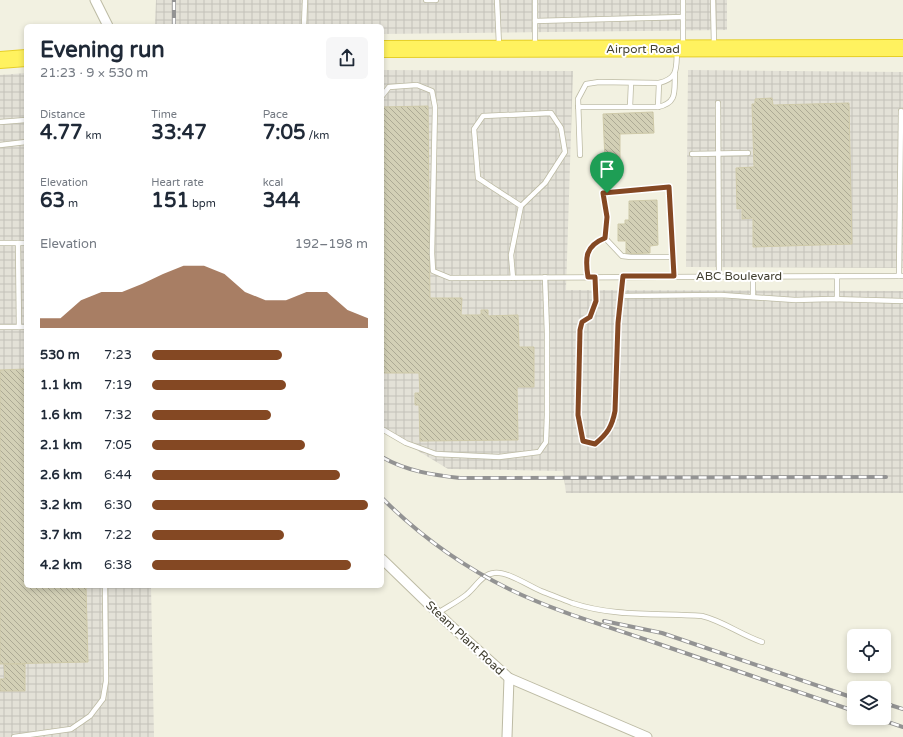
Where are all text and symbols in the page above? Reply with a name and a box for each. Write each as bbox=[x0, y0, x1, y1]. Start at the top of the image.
text: Evening run bbox=[40, 37, 165, 63]
button: share bbox=[326, 37, 368, 79]
street label: Airport Road bbox=[606, 42, 680, 56]
text: 21:23 · 9 × 530 m bbox=[40, 65, 148, 81]
text: Distance bbox=[40, 108, 85, 121]
text: Time bbox=[151, 108, 177, 121]
text: Pace bbox=[263, 108, 288, 121]
text: 4.77 bbox=[40, 121, 83, 145]
text: 33:47 bbox=[151, 121, 207, 145]
text: 7:05 bbox=[263, 121, 306, 145]
text: km bbox=[83, 129, 102, 142]
text: /km bbox=[306, 129, 329, 142]
pin bbox=[590, 152, 624, 193]
icon: arrive bbox=[596, 158, 618, 180]
text: Elevation bbox=[40, 176, 88, 189]
text: Heart rate bbox=[151, 176, 204, 189]
text: kcal bbox=[263, 176, 283, 189]
text: 63 bbox=[40, 189, 65, 213]
text: 151 bbox=[151, 189, 189, 213]
text: 344 bbox=[263, 189, 300, 213]
text: m bbox=[65, 197, 78, 210]
text: bpm bbox=[189, 197, 216, 210]
text: Elevation bbox=[40, 236, 97, 252]
text: 192–198 m bbox=[295, 236, 368, 252]
street label: ABC Boulevard bbox=[696, 269, 782, 283]
text: 530 m bbox=[40, 347, 80, 363]
text: 7:23 bbox=[104, 347, 132, 363]
text: 1.1 km bbox=[40, 377, 82, 393]
text: 7:19 bbox=[104, 377, 132, 393]
text: 1.6 km bbox=[40, 407, 82, 423]
text: 7:32 bbox=[104, 407, 132, 423]
text: 2.1 km bbox=[40, 437, 82, 453]
text: 7:05 bbox=[104, 437, 132, 453]
text: 2.6 km bbox=[40, 467, 82, 483]
text: 6:44 bbox=[104, 467, 132, 483]
text: 3.2 km bbox=[40, 497, 82, 513]
text: 6:30 bbox=[104, 497, 132, 513]
text: 3.7 km bbox=[40, 527, 82, 543]
text: 7:22 bbox=[104, 527, 132, 543]
text: 4.2 km bbox=[40, 557, 82, 573]
text: 6:38 bbox=[104, 557, 132, 573]
street label: Steam Plant Road bbox=[423, 598, 507, 678]
map controls bbox=[847, 629, 891, 725]
button: locate bbox=[847, 629, 891, 673]
button: layers bbox=[847, 681, 891, 725]

